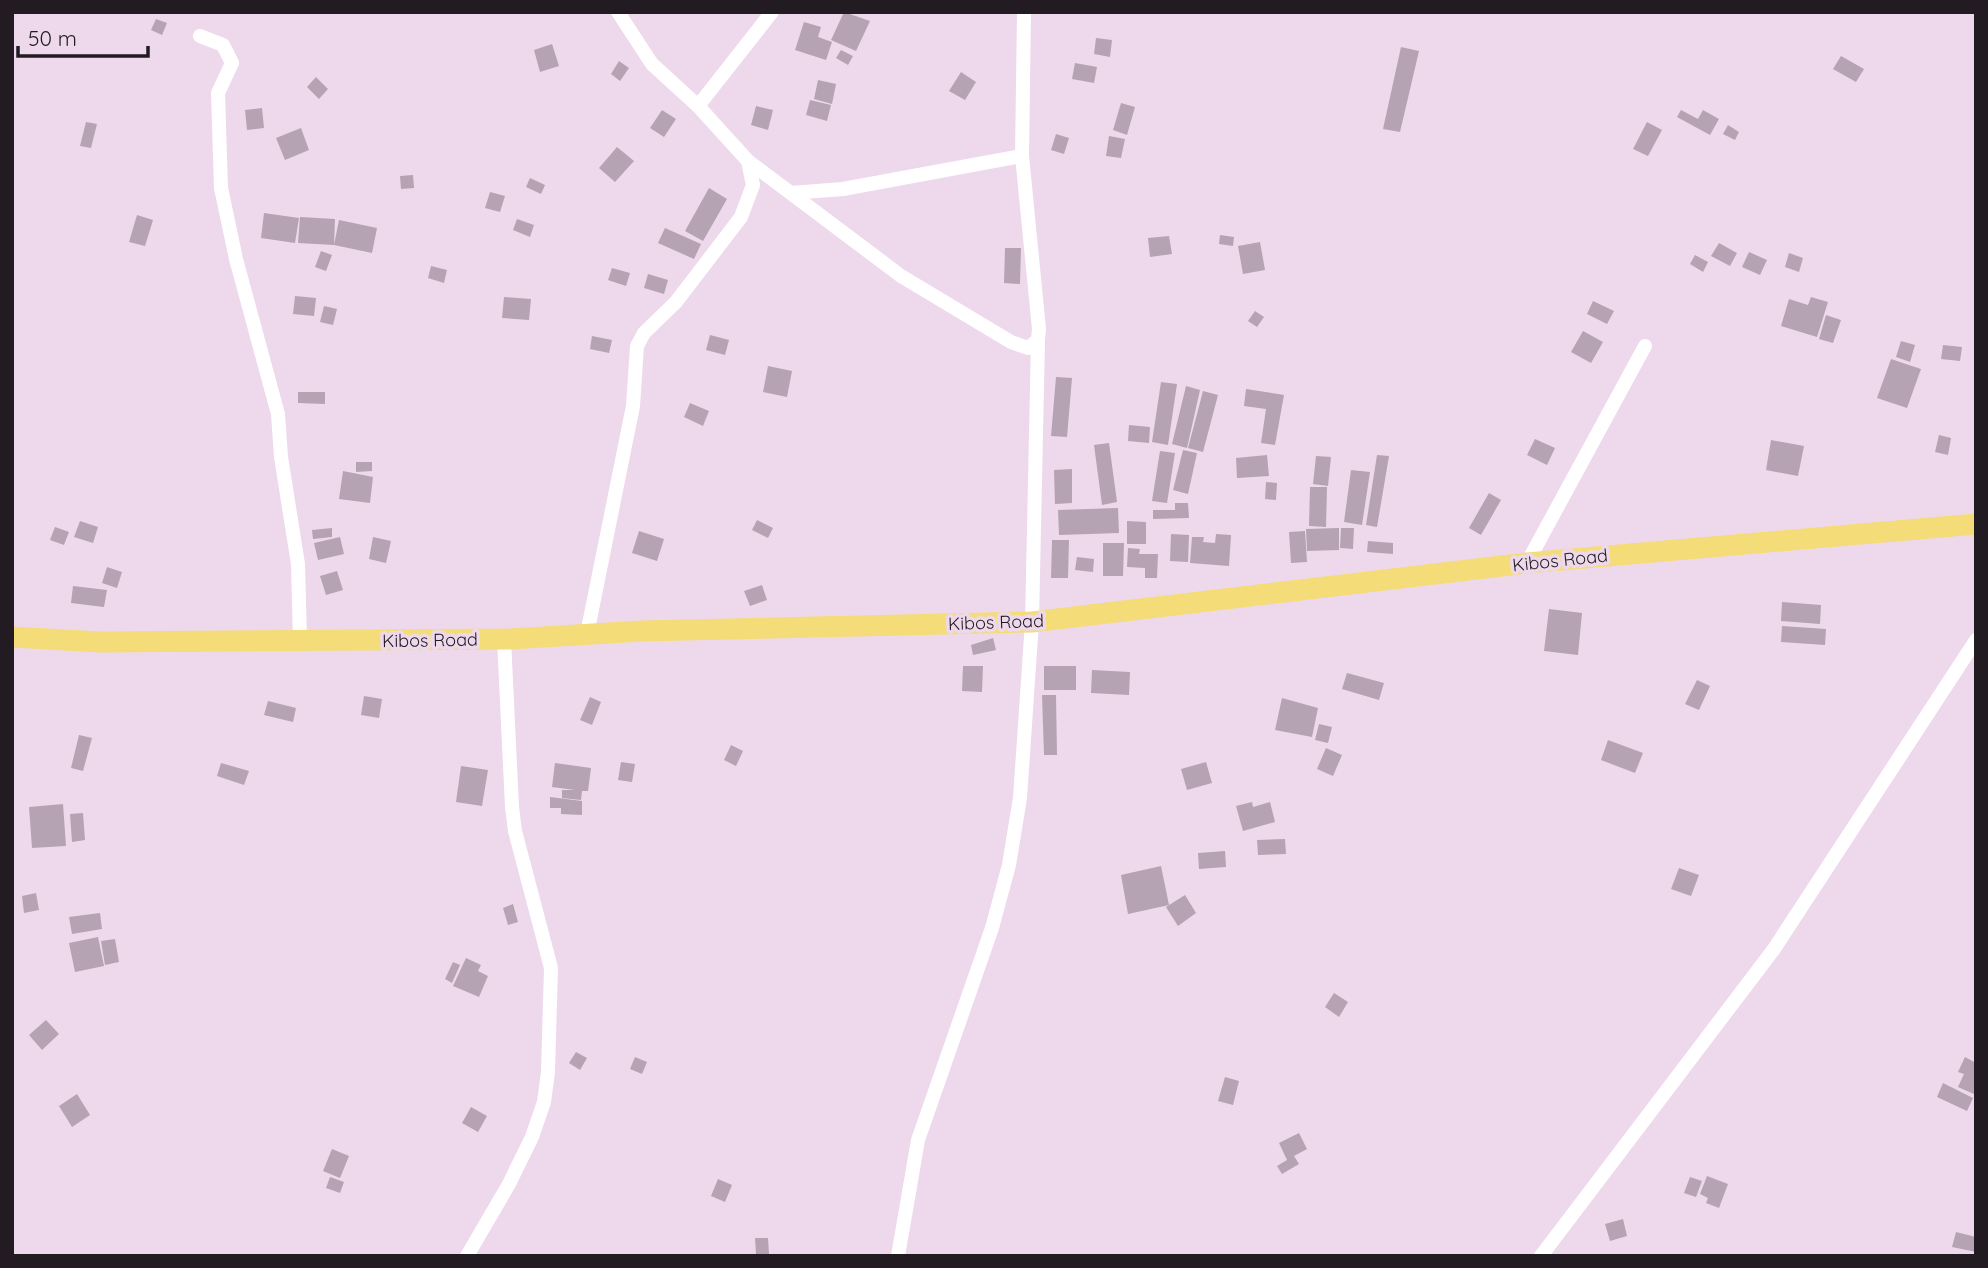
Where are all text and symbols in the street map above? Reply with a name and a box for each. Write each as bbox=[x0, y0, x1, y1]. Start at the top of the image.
scale bar bbox=[18, 14, 147, 58]
text: 50 m bbox=[28, 25, 77, 51]
street label: Kibos Road bbox=[1511, 544, 1609, 576]
street label: Kibos Road bbox=[948, 609, 1044, 635]
street label: Kibos Road bbox=[382, 628, 478, 652]

